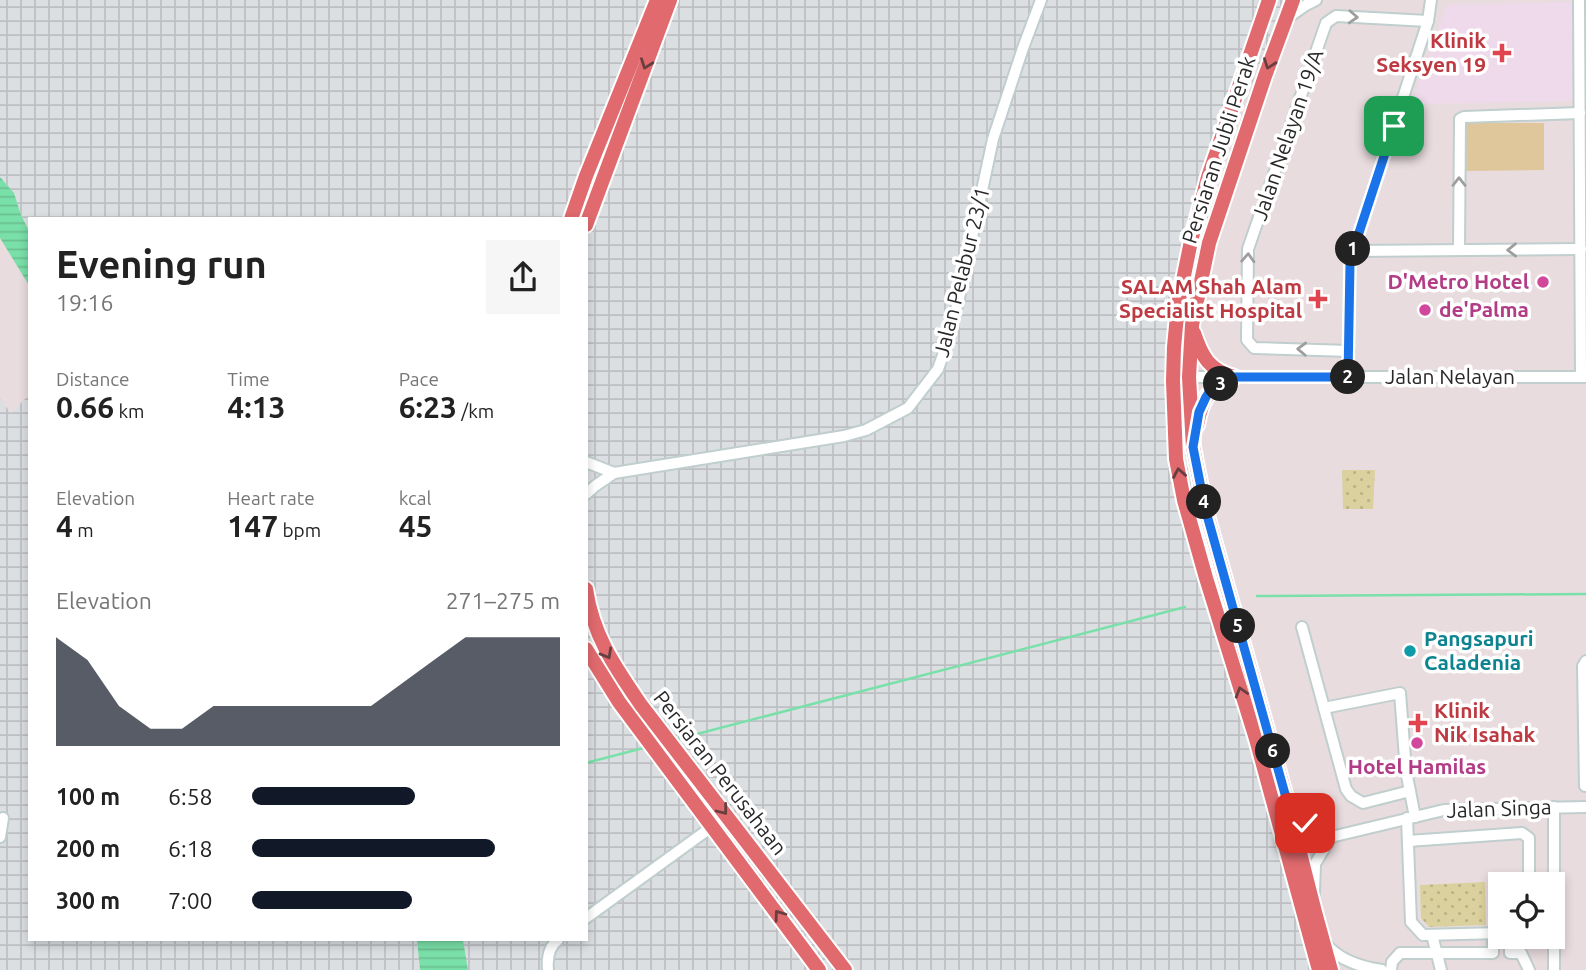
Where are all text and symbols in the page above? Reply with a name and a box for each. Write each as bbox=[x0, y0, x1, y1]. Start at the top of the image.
one-way arrow bbox=[1347, 9, 1358, 24]
place label: Klinik Seksyen 19 bbox=[1376, 28, 1486, 76]
marker: Klinik Seksyen 19 bbox=[1492, 43, 1512, 63]
street label: Jalan Nelayan 19/A bbox=[1247, 46, 1328, 223]
street label: Persiaran Jubli Perak bbox=[1176, 53, 1260, 246]
one-way arrow bbox=[640, 57, 654, 70]
one-way arrow bbox=[1263, 57, 1277, 69]
pin bbox=[1364, 96, 1424, 156]
icon: arrive bbox=[1375, 107, 1413, 145]
one-way arrow bbox=[1451, 176, 1467, 187]
street label: Jalan Pelabur 23/1 bbox=[928, 184, 994, 359]
pin: 1 bbox=[1336, 232, 1370, 266]
text: 1 bbox=[1347, 237, 1358, 259]
button: share bbox=[486, 240, 560, 314]
one-way arrow bbox=[1507, 242, 1518, 257]
text: Evening run bbox=[56, 243, 267, 285]
one-way arrow bbox=[1241, 252, 1256, 263]
place label: D'Metro Hotel bbox=[1388, 269, 1529, 293]
place label: SALAM Shah Alam Specialist Hospital bbox=[1119, 274, 1302, 322]
marker: D'Metro Hotel bbox=[1535, 274, 1551, 290]
marker: SALAM Shah Alam Specialist Hospital bbox=[1308, 289, 1328, 309]
text: 19:16 bbox=[56, 290, 114, 315]
place label: de'Palma bbox=[1439, 297, 1529, 321]
marker: de'Palma bbox=[1417, 302, 1433, 318]
one-way arrow bbox=[1296, 342, 1307, 357]
pin: 2 bbox=[1330, 360, 1366, 394]
street label: Jalan Nelayan bbox=[1385, 364, 1515, 388]
text: 2 bbox=[1342, 365, 1353, 387]
pin: 3 bbox=[1204, 366, 1238, 402]
text: Distance bbox=[56, 368, 130, 390]
text: Time bbox=[227, 368, 270, 390]
text: Pace bbox=[399, 368, 439, 390]
text: 3 bbox=[1215, 372, 1226, 394]
text: 0.66 bbox=[56, 390, 114, 424]
text: 4:13 bbox=[227, 390, 285, 424]
text: 6:23 bbox=[399, 390, 457, 424]
text: km bbox=[114, 400, 144, 422]
text: /km bbox=[457, 400, 494, 422]
one-way arrow bbox=[1172, 467, 1187, 479]
pin: 4 bbox=[1186, 484, 1222, 520]
text: Elevation bbox=[56, 487, 135, 509]
text: Heart rate bbox=[227, 487, 315, 509]
text: kcal bbox=[399, 487, 431, 509]
text: 4 bbox=[1198, 490, 1209, 512]
text: 4 bbox=[56, 509, 73, 543]
text: 147 bbox=[227, 509, 278, 543]
text: 45 bbox=[399, 509, 433, 543]
text: m bbox=[73, 519, 94, 541]
text: bpm bbox=[278, 519, 321, 541]
text: Elevation bbox=[56, 588, 152, 613]
text: 271–275 m bbox=[446, 588, 560, 613]
pin: 5 bbox=[1220, 608, 1256, 644]
text: 5 bbox=[1232, 614, 1243, 636]
place label: Pangsapuri Caladenia bbox=[1424, 626, 1534, 674]
marker: Pangsapuri Caladenia bbox=[1402, 643, 1418, 659]
one-way arrow bbox=[599, 646, 612, 659]
street label: Persiaran Perusahaan bbox=[649, 686, 792, 859]
one-way arrow bbox=[1235, 686, 1250, 698]
place label: Klinik Nik Isahak bbox=[1434, 698, 1536, 746]
marker: Klinik Nik Isahak bbox=[1408, 713, 1428, 733]
pin: 6 bbox=[1256, 734, 1290, 768]
marker: Hotel Hamilas bbox=[1409, 735, 1425, 751]
text: 6 bbox=[1267, 739, 1278, 761]
place label: Hotel Hamilas bbox=[1348, 754, 1486, 778]
text: 100 m bbox=[56, 784, 120, 809]
text: 6:58 bbox=[168, 784, 213, 809]
pin bbox=[1275, 793, 1335, 853]
street label: Jalan Singa bbox=[1446, 794, 1552, 822]
one-way arrow bbox=[714, 803, 727, 815]
icon: check bbox=[1286, 804, 1324, 842]
text: 200 m bbox=[56, 836, 120, 861]
text: 6:18 bbox=[168, 836, 213, 861]
map controls bbox=[1488, 872, 1565, 949]
button: locate bbox=[1488, 872, 1565, 949]
text: 300 m bbox=[56, 888, 120, 913]
text: 7:00 bbox=[168, 888, 213, 913]
one-way arrow bbox=[774, 910, 787, 923]

